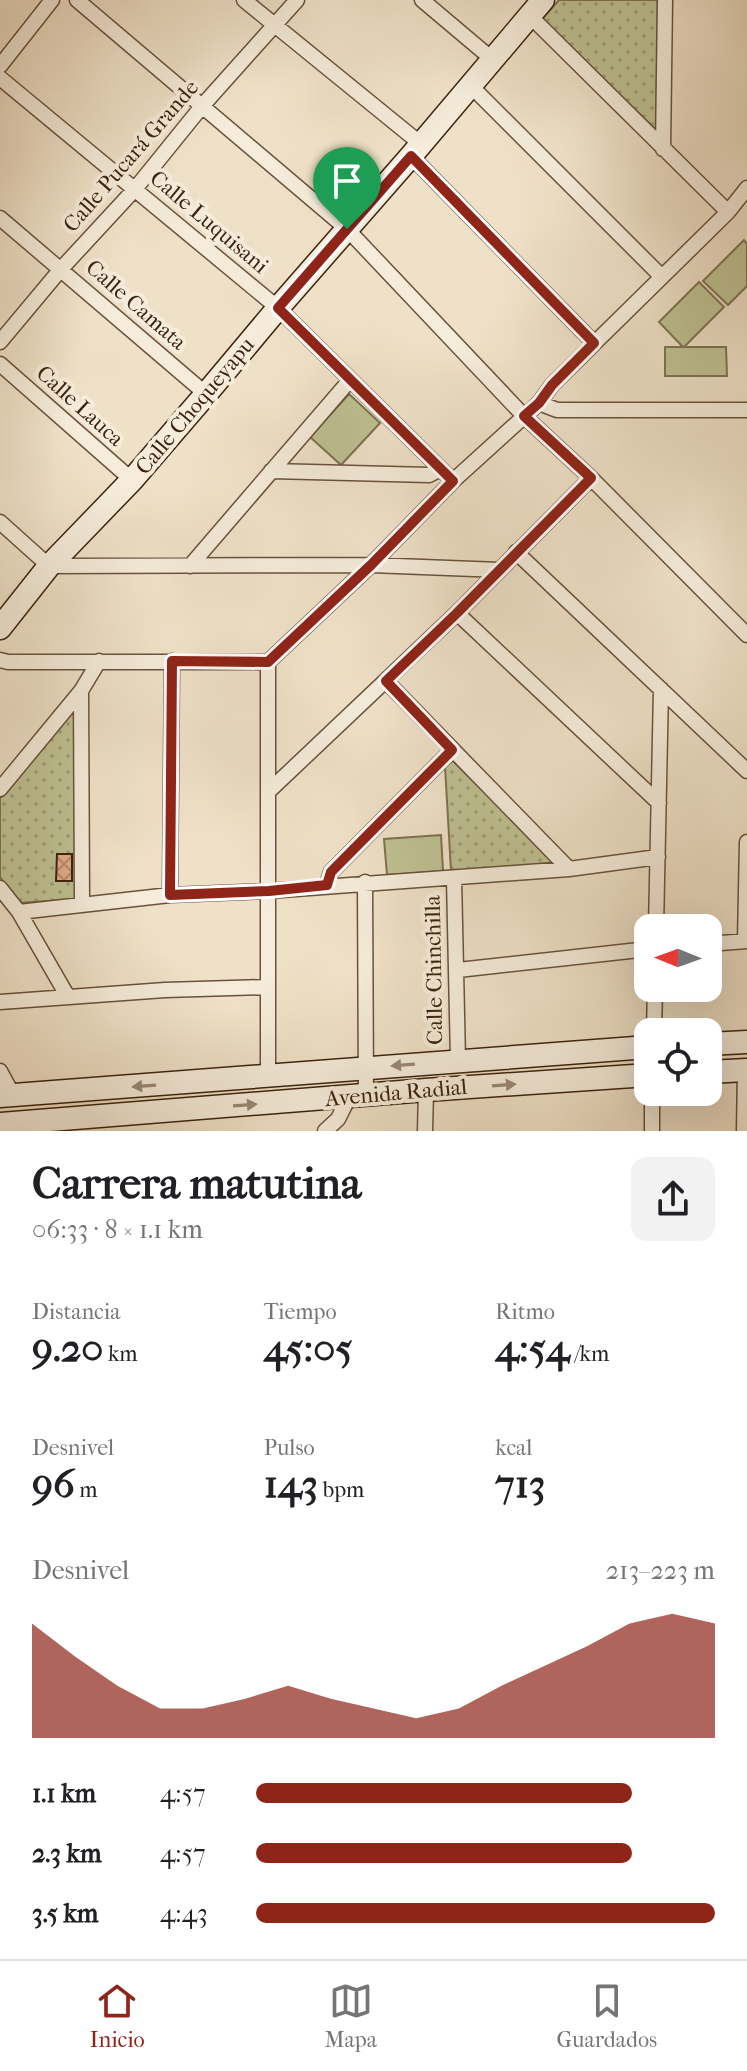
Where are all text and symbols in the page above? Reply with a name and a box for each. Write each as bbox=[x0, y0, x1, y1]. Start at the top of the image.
street label: Calle Pucará Grande bbox=[58, 75, 204, 237]
pin bbox=[313, 147, 381, 229]
icon: arrive bbox=[325, 159, 369, 203]
street label: Calle Luquisani bbox=[145, 165, 274, 279]
street label: Calle Camata bbox=[81, 254, 192, 356]
street label: Calle Choqueyapu bbox=[130, 332, 260, 480]
street label: Calle Lauca bbox=[31, 360, 130, 452]
street label: Calle Chinchilla bbox=[420, 894, 448, 1045]
north arrow bbox=[634, 914, 722, 1002]
map controls bbox=[634, 914, 722, 1106]
button: locate bbox=[634, 1018, 722, 1106]
one-way arrow bbox=[390, 1059, 415, 1072]
street label: Avenida Radial bbox=[323, 1074, 468, 1112]
one-way arrow bbox=[492, 1078, 517, 1091]
one-way arrow bbox=[131, 1080, 156, 1093]
one-way arrow bbox=[233, 1098, 258, 1111]
button: share bbox=[631, 1157, 715, 1241]
text: Carrera matutina bbox=[32, 1158, 361, 1209]
text: 06:33 · 8 × 1.1 km bbox=[32, 1214, 203, 1245]
text: Distancia bbox=[32, 1299, 120, 1325]
text: Tiempo bbox=[264, 1299, 337, 1325]
text: Ritmo bbox=[495, 1299, 555, 1325]
text: 9.20 bbox=[32, 1325, 103, 1371]
text: 45:05 bbox=[264, 1325, 353, 1371]
text: 4:54 bbox=[495, 1325, 570, 1371]
text: km bbox=[103, 1341, 138, 1367]
text: /km bbox=[570, 1341, 609, 1367]
text: Desnivel bbox=[32, 1435, 114, 1461]
text: Pulso bbox=[264, 1435, 315, 1461]
text: kcal bbox=[495, 1435, 532, 1461]
text: 96 bbox=[32, 1461, 75, 1507]
text: 143 bbox=[264, 1461, 318, 1507]
text: 713 bbox=[495, 1461, 545, 1507]
text: m bbox=[75, 1477, 98, 1503]
text: bpm bbox=[318, 1477, 364, 1503]
text: Desnivel bbox=[32, 1555, 129, 1586]
text: 213–223 m bbox=[606, 1555, 715, 1586]
text: 1.1 km bbox=[32, 1778, 96, 1809]
text: 4:57 bbox=[160, 1778, 205, 1809]
text: 2.3 km bbox=[32, 1838, 102, 1869]
text: 4:57 bbox=[160, 1838, 205, 1869]
text: 3.5 km bbox=[32, 1898, 98, 1929]
text: 4:43 bbox=[160, 1898, 208, 1929]
tab: Inicio bbox=[90, 1979, 145, 2053]
tab: Mapa bbox=[324, 1979, 377, 2053]
tab: Guardados bbox=[556, 1979, 657, 2053]

